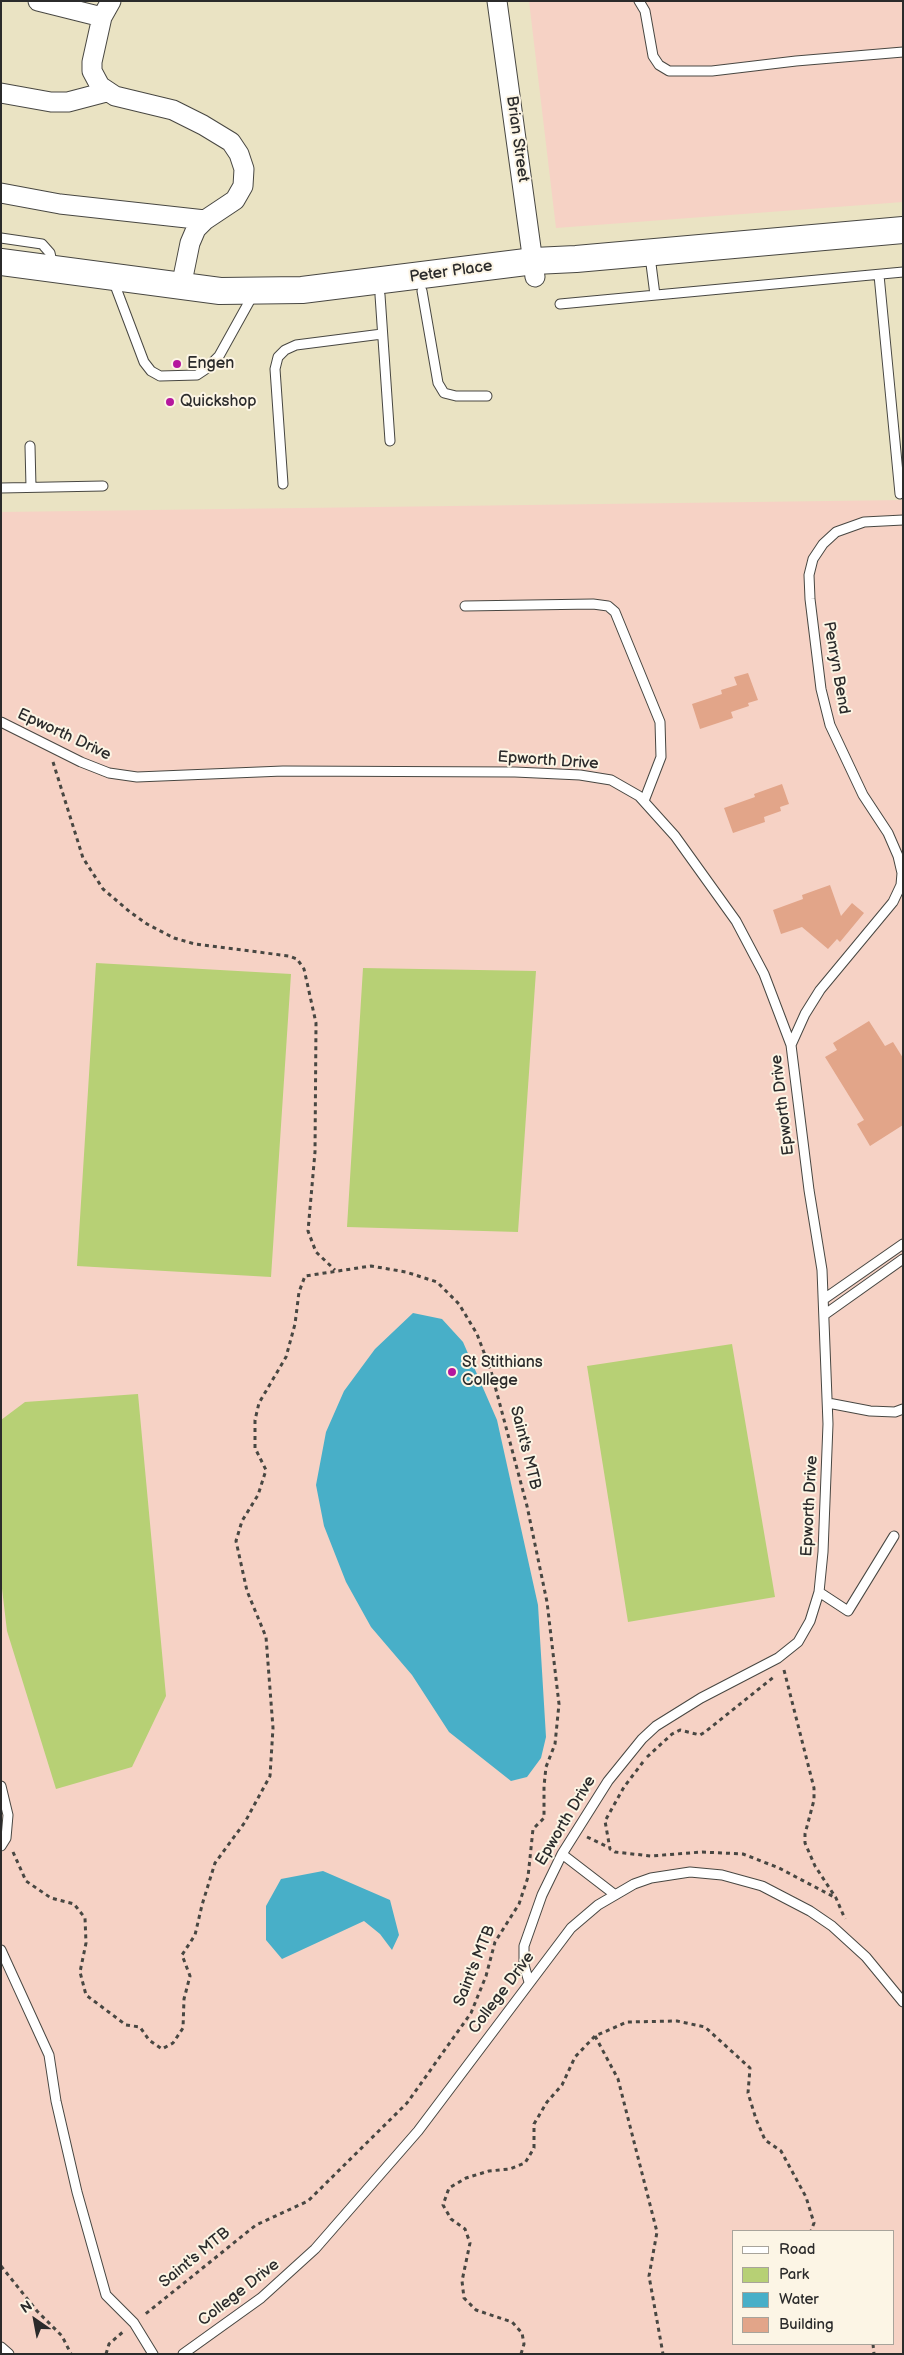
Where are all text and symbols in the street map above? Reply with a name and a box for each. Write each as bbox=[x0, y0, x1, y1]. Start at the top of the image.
street label: Brian Street bbox=[501, 95, 533, 183]
street label: Peter Place bbox=[408, 257, 494, 287]
place label: Engen bbox=[187, 354, 234, 374]
marker: Engen bbox=[171, 358, 183, 370]
place label: Quickshop bbox=[180, 392, 257, 412]
marker: Quickshop bbox=[164, 396, 176, 408]
street label: Penryn Bend bbox=[818, 620, 854, 716]
street label: Epworth Drive bbox=[14, 705, 114, 765]
street label: Epworth Drive bbox=[497, 748, 599, 774]
street label: Epworth Drive bbox=[767, 1054, 799, 1156]
place label: St Stithians College bbox=[462, 1353, 543, 1391]
marker: St Stithians College bbox=[446, 1366, 458, 1378]
street label: Saint's MTB bbox=[505, 1404, 545, 1492]
street label: Epworth Drive bbox=[798, 1455, 822, 1557]
street label: Epworth Drive bbox=[532, 1773, 600, 1869]
street label: Saint's MTB bbox=[450, 1923, 500, 2009]
street label: College Drive bbox=[465, 1948, 539, 2038]
street label: Saint's MTB bbox=[156, 2224, 234, 2292]
legend bbox=[732, 2230, 894, 2345]
text: Road bbox=[779, 2240, 815, 2259]
street label: College Drive bbox=[195, 2255, 283, 2331]
text: Park bbox=[779, 2265, 809, 2284]
text: Water bbox=[779, 2290, 819, 2309]
north arrow bbox=[10, 2295, 60, 2345]
text: N bbox=[18, 2297, 36, 2317]
text: Building bbox=[779, 2315, 834, 2334]

